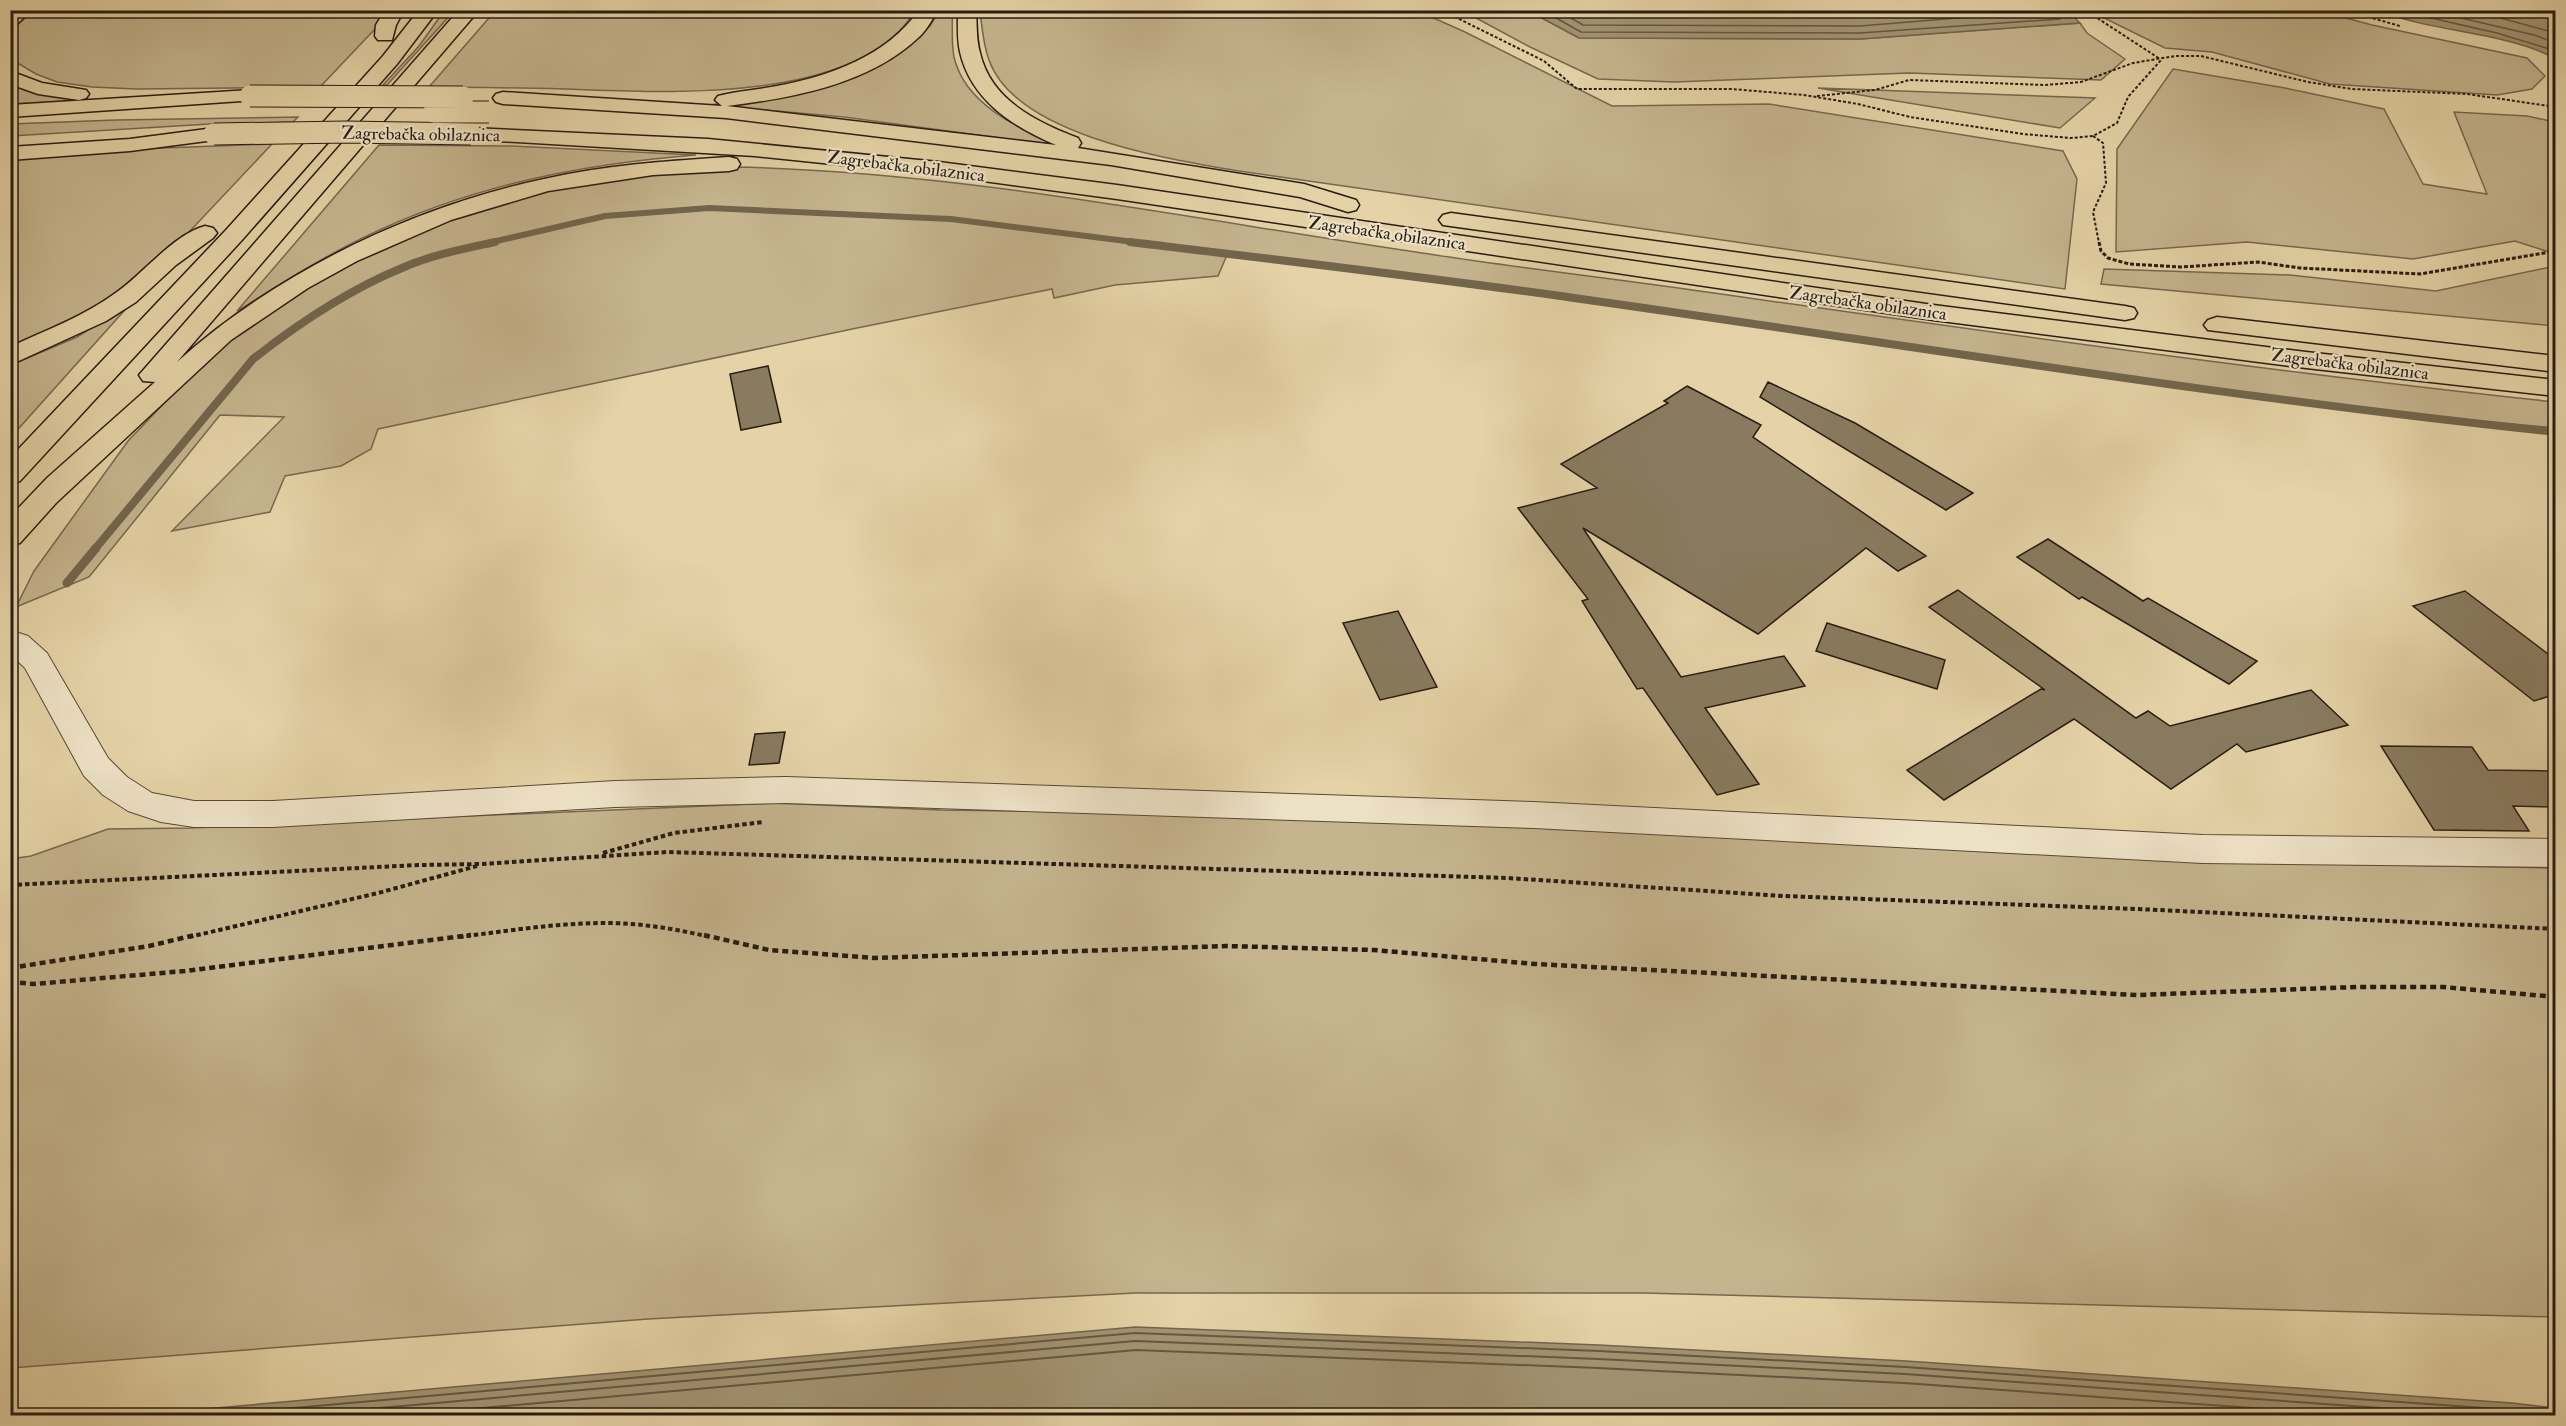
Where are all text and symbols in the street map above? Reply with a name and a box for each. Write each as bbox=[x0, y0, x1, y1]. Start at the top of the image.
street label: Zagrebačka obilaznica bbox=[341, 122, 501, 147]
street label: Zagrebačka obilaznica bbox=[826, 145, 987, 188]
street label: Zagrebačka obilaznica bbox=[1307, 211, 1468, 256]
street label: Zagrebačka obilaznica bbox=[1788, 281, 1949, 326]
street label: Zagrebačka obilaznica bbox=[2270, 343, 2431, 386]

